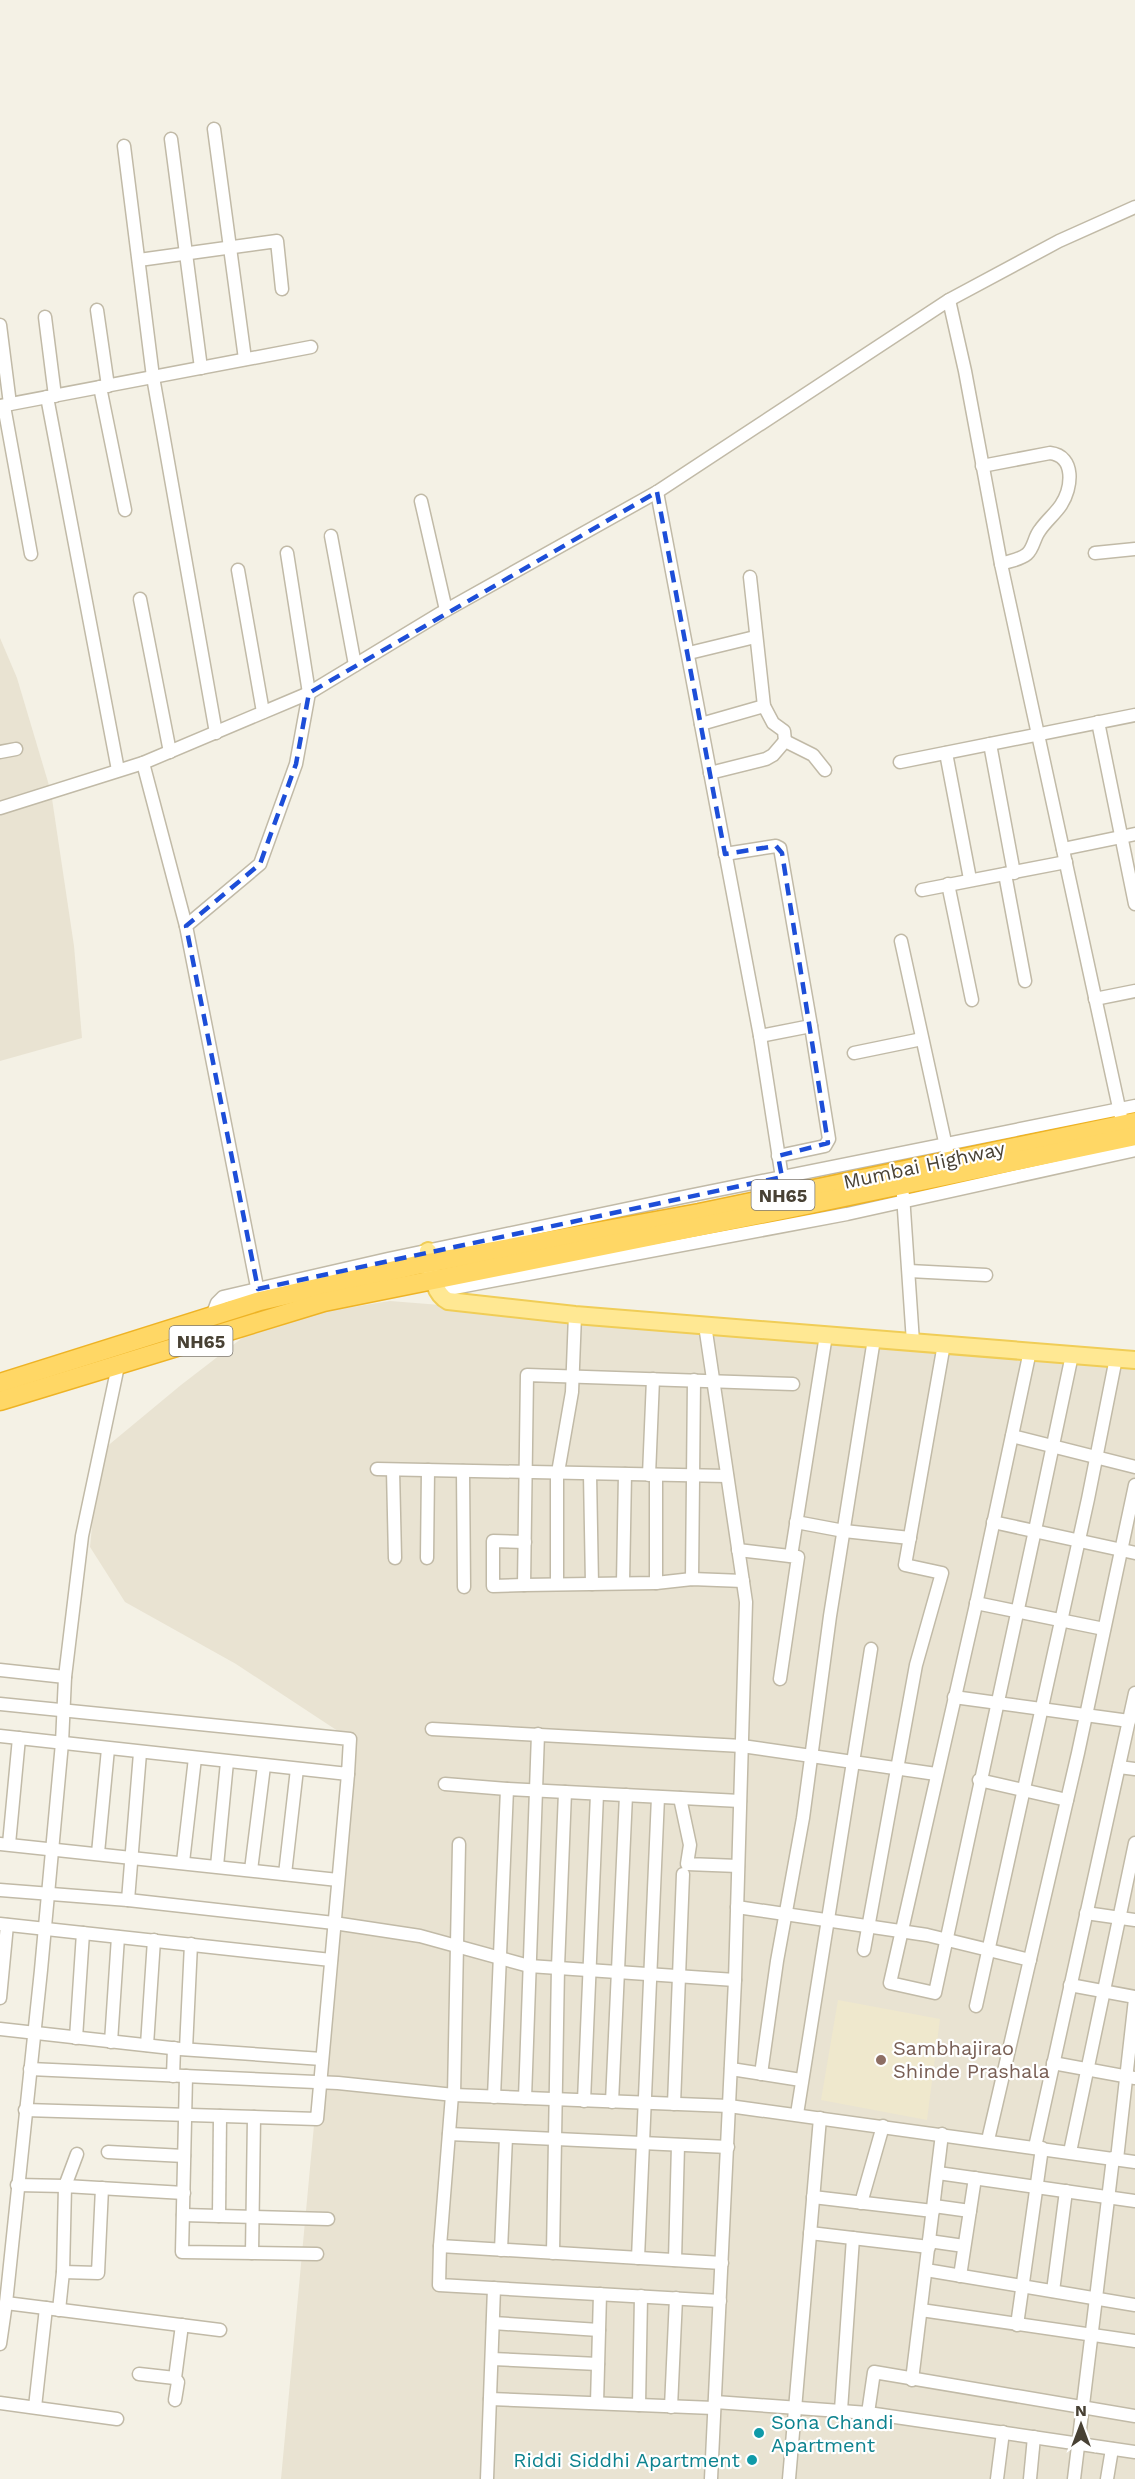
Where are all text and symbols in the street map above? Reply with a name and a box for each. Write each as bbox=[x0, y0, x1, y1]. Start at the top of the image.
street label: Mumbai Highway bbox=[841, 1136, 1008, 1194]
road number: NH65 bbox=[752, 1180, 814, 1210]
road number: NH65 bbox=[170, 1326, 232, 1356]
place label: Sambhajirao Shinde Prashala bbox=[893, 2036, 1050, 2083]
marker: Sambhajirao Shinde Prashala bbox=[874, 2053, 888, 2067]
north arrow bbox=[1051, 2395, 1111, 2455]
text: N bbox=[1075, 2401, 1087, 2420]
place label: Sona Chandi Apartment bbox=[771, 2410, 894, 2457]
marker: Sona Chandi Apartment bbox=[752, 2426, 766, 2440]
place label: Riddi Siddhi Apartment bbox=[513, 2448, 741, 2472]
marker: Riddi Siddhi Apartment bbox=[745, 2453, 759, 2467]

